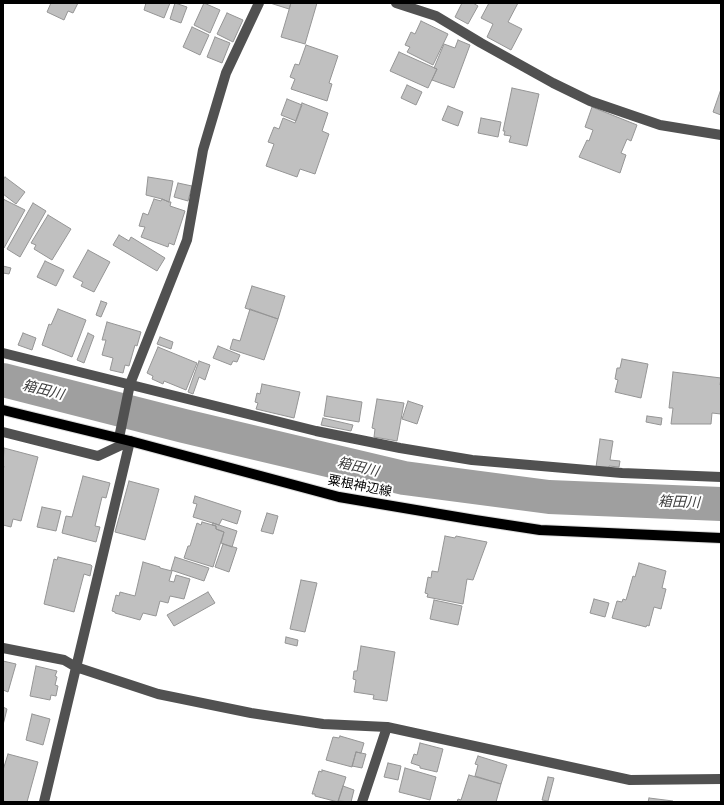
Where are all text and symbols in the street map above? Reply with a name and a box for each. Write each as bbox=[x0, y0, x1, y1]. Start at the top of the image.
water label: 箱田川 bbox=[21, 377, 65, 403]
water label: 箱田川 bbox=[336, 454, 380, 480]
street label: 粟根神辺線 bbox=[327, 472, 393, 500]
water label: 箱田川 bbox=[658, 493, 700, 511]

